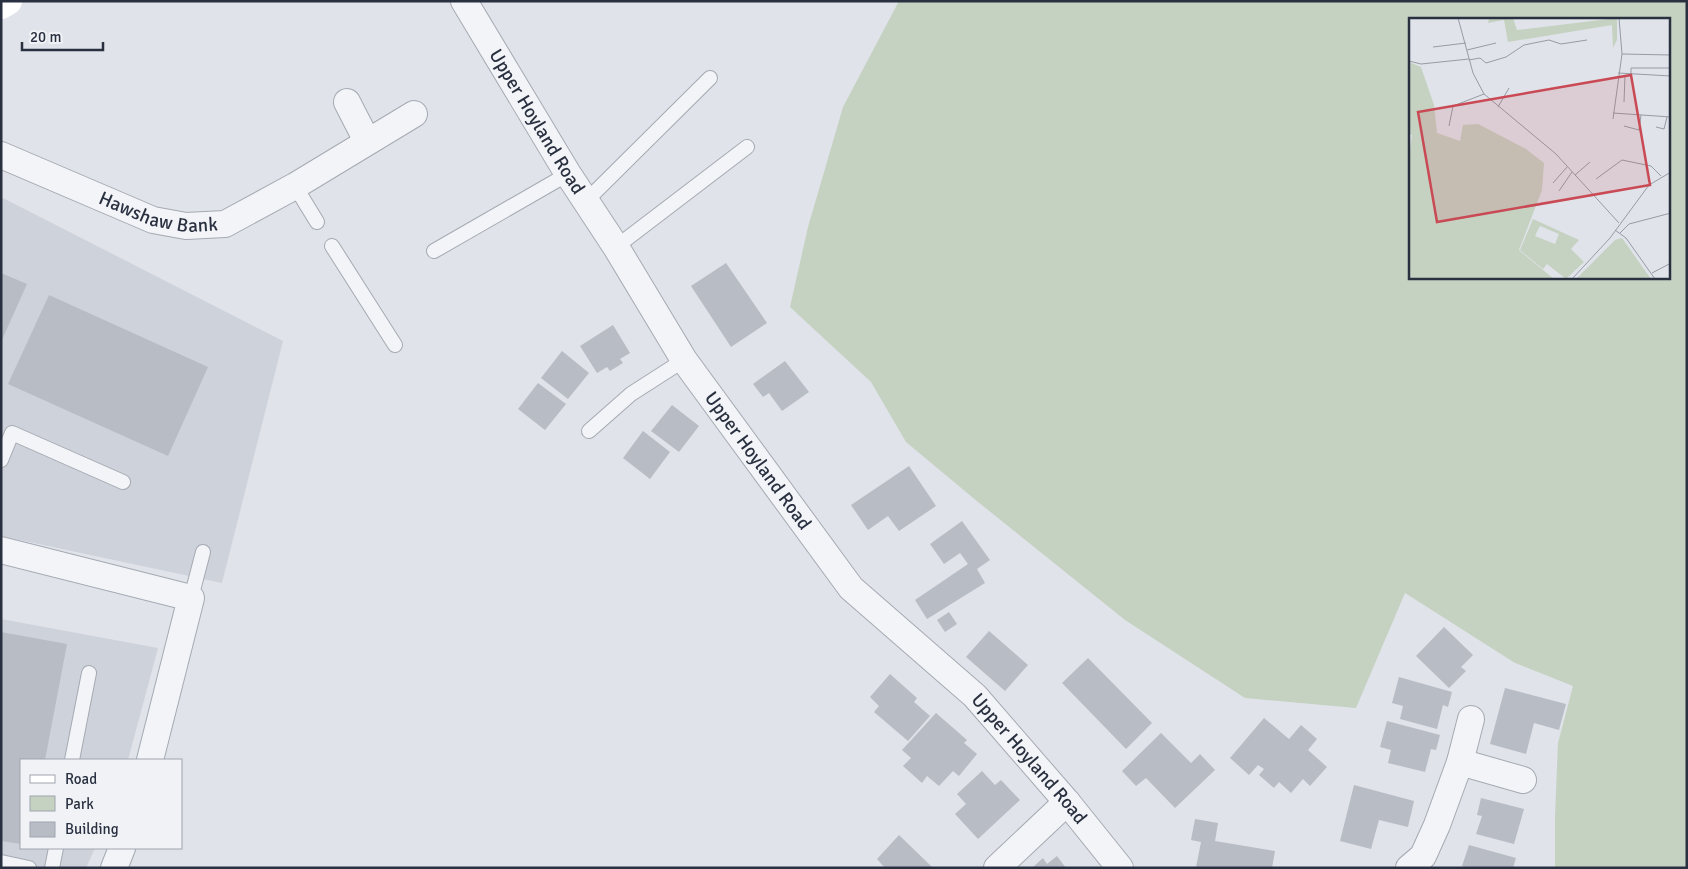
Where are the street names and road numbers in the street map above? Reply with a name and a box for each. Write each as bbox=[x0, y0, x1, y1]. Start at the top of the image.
street label: Upper Hoyland Road bbox=[484, 45, 590, 199]
street label: Hawshaw Bank bbox=[95, 186, 219, 238]
street label: Upper Hoyland Road bbox=[699, 387, 816, 535]
street label: Upper Hoyland Road bbox=[966, 688, 1092, 829]

